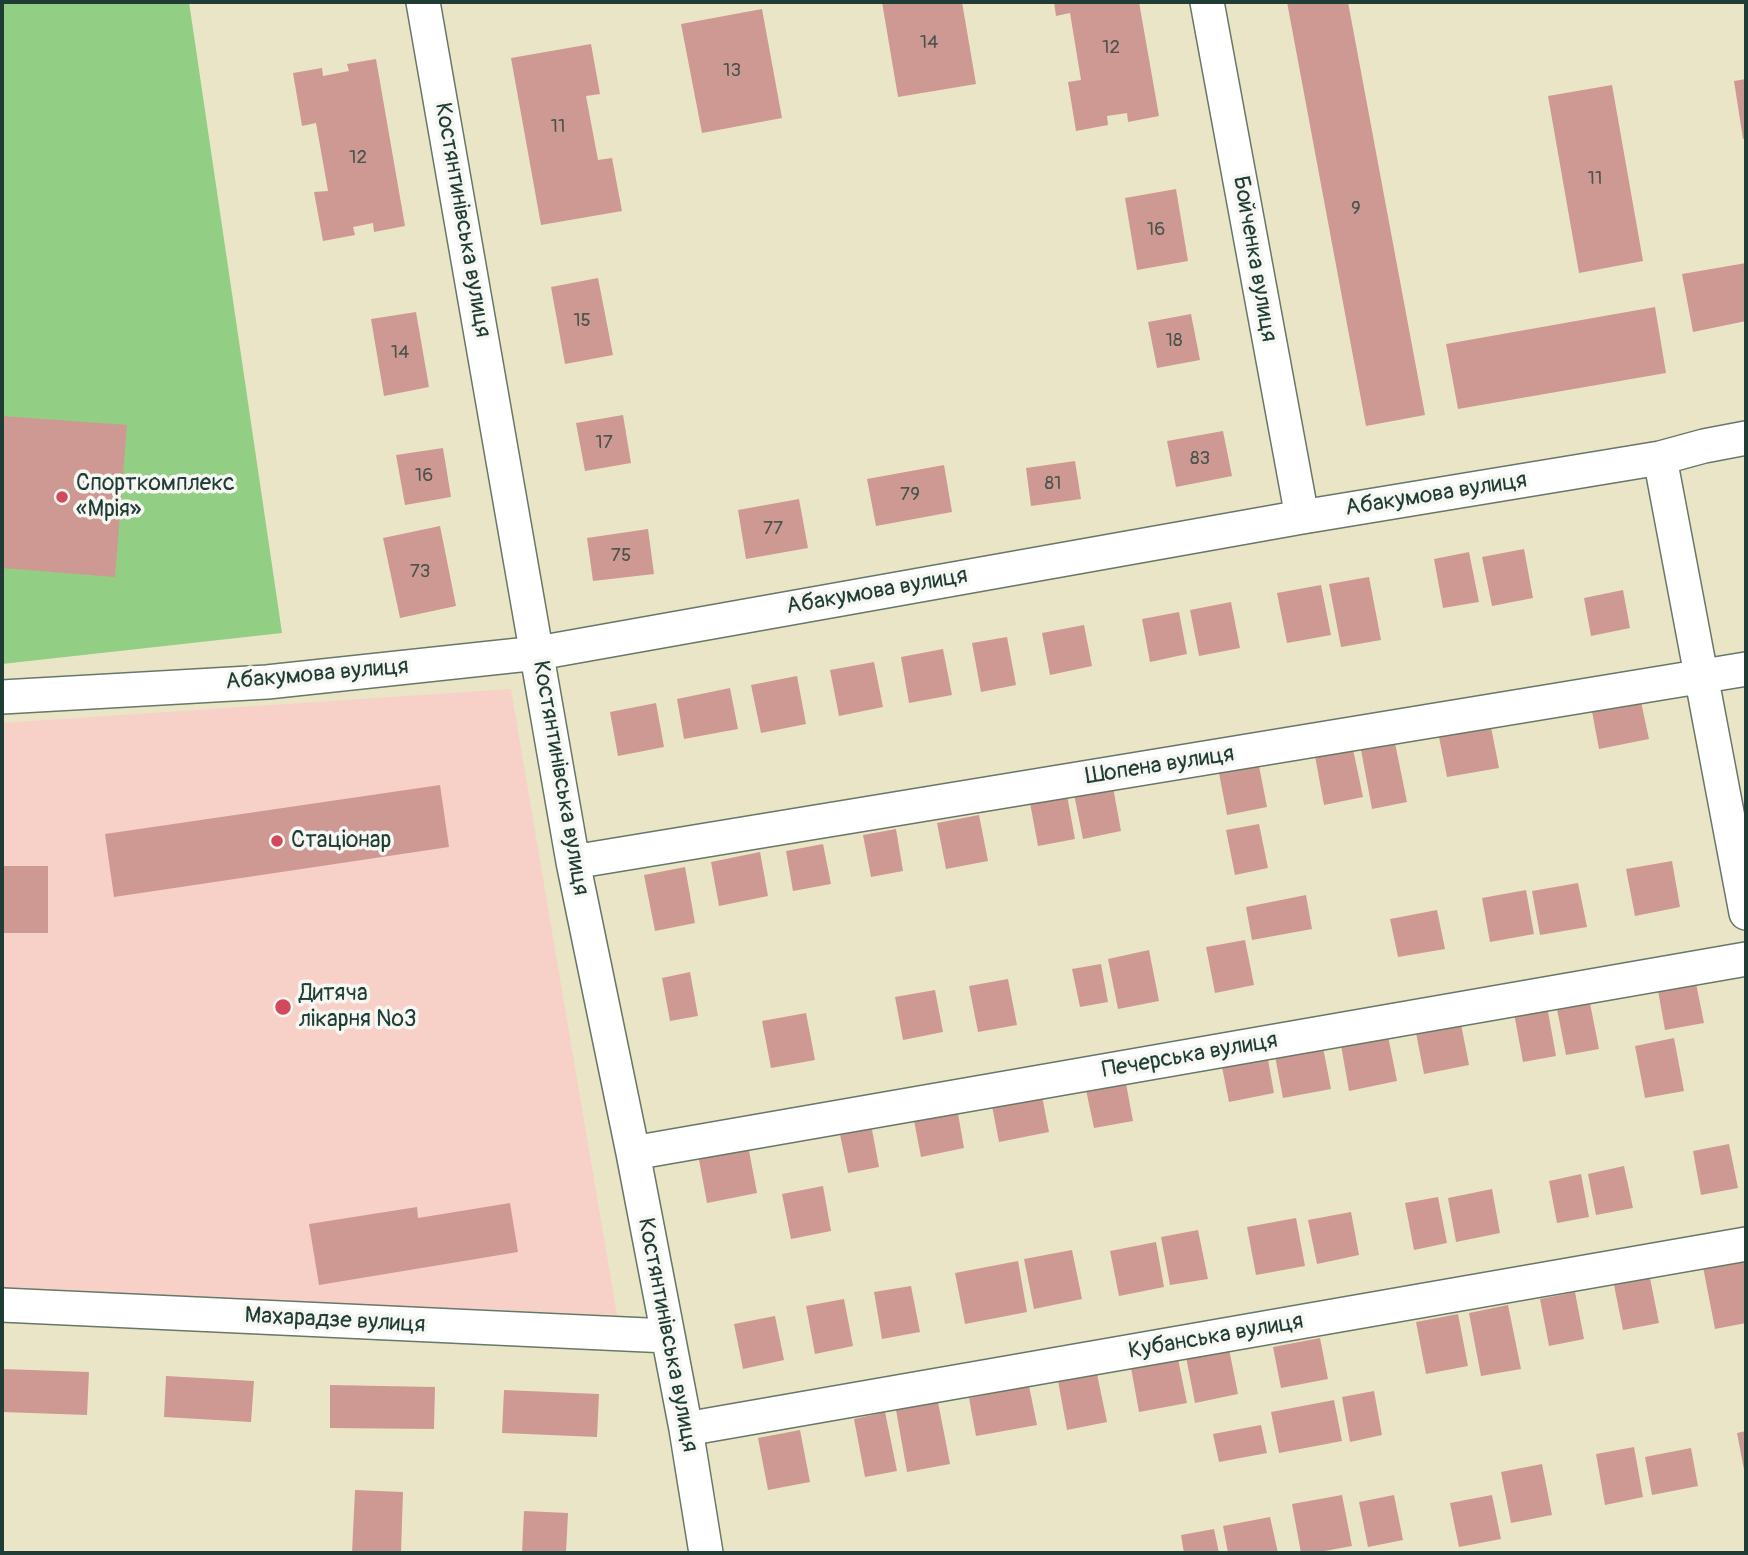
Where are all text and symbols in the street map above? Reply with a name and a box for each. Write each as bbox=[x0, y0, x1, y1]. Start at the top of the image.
house number: 14 bbox=[920, 32, 938, 54]
house number: 12 bbox=[1102, 37, 1120, 59]
house number: 13 bbox=[723, 60, 741, 82]
street label: Костянтинівська вулиця bbox=[428, 101, 496, 339]
house number: 11 bbox=[551, 116, 565, 138]
house number: 12 bbox=[349, 147, 367, 169]
house number: 11 bbox=[1588, 168, 1602, 190]
street label: Бойченка вулиця bbox=[1226, 174, 1282, 344]
house number: 9 bbox=[1351, 198, 1361, 220]
house number: 16 bbox=[1147, 219, 1165, 241]
house number: 15 bbox=[573, 310, 591, 332]
house number: 18 bbox=[1165, 330, 1183, 352]
house number: 14 bbox=[391, 342, 409, 364]
house number: 17 bbox=[595, 432, 613, 454]
house number: 83 bbox=[1190, 448, 1210, 470]
house number: 16 bbox=[415, 465, 433, 487]
street label: Абакумова вулиця bbox=[1343, 467, 1529, 523]
place label: Спорткомплекс «Мрія» bbox=[76, 470, 235, 524]
house number: 81 bbox=[1044, 473, 1062, 495]
house number: 79 bbox=[900, 484, 920, 506]
marker: Спорткомплекс «Мрія» bbox=[54, 489, 70, 505]
house number: 77 bbox=[763, 518, 783, 540]
house number: 75 bbox=[611, 545, 631, 567]
house number: 73 bbox=[410, 561, 430, 583]
street label: Абакумова вулиця bbox=[784, 562, 970, 622]
street label: Абакумова вулиця bbox=[224, 653, 410, 697]
street label: Костянтинівська вулиця bbox=[526, 659, 594, 897]
street label: Шопена вулиця bbox=[1084, 741, 1236, 791]
place label: Стаціонар bbox=[291, 827, 391, 855]
marker: Стаціонар bbox=[269, 833, 285, 849]
place label: Дитяча лікарня №3 bbox=[299, 980, 417, 1034]
marker: Дитяча лікарня №3 bbox=[273, 997, 293, 1017]
street label: Печерська вулиця bbox=[1100, 1027, 1280, 1085]
street label: Костянтинівська вулиця bbox=[631, 1216, 703, 1454]
street label: Махарадзе вулиця bbox=[244, 1302, 426, 1340]
street label: Кубанська вулиця bbox=[1126, 1308, 1306, 1366]

